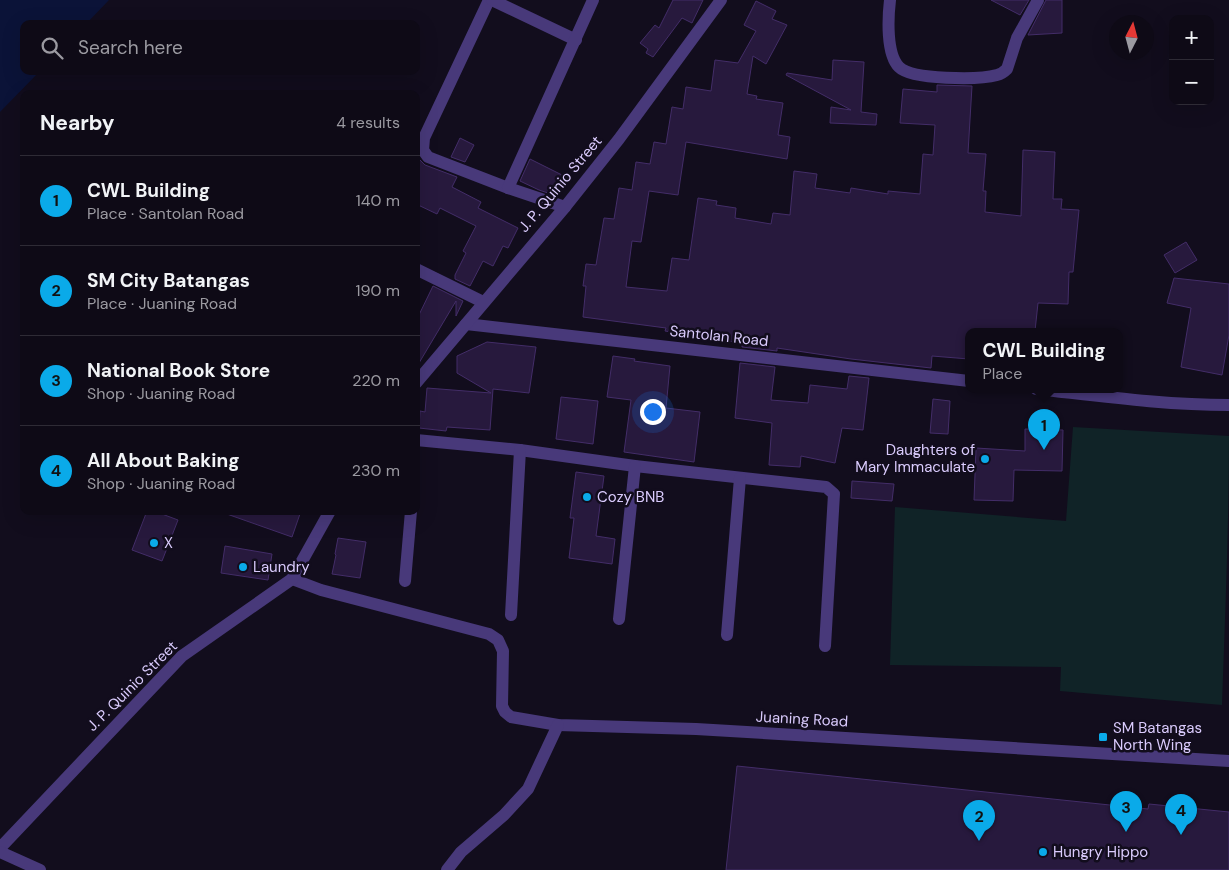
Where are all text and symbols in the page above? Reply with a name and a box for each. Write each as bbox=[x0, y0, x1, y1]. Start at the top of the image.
north arrow bbox=[1109, 15, 1154, 60]
map controls bbox=[1169, 15, 1214, 105]
button: + bbox=[1169, 15, 1214, 60]
search box bbox=[20, 20, 420, 75]
icon: search bbox=[38, 34, 66, 62]
text: Search here bbox=[78, 35, 183, 60]
button: − bbox=[1169, 60, 1214, 105]
text: Nearby bbox=[40, 109, 114, 137]
text: 4 results bbox=[336, 112, 400, 133]
street label: J. P. Quinio Street bbox=[514, 131, 606, 236]
text: CWL Building bbox=[87, 178, 210, 203]
text: 1 bbox=[53, 190, 59, 211]
text: 140 m bbox=[356, 190, 400, 211]
text: Place · Santolan Road bbox=[87, 203, 244, 224]
text: SM City Batangas bbox=[87, 268, 250, 293]
text: 2 bbox=[51, 280, 61, 301]
text: 190 m bbox=[356, 280, 400, 301]
text: Place · Juaning Road bbox=[87, 293, 237, 314]
street label: Santolan Road bbox=[669, 321, 769, 351]
popup bbox=[965, 328, 1123, 393]
text: CWL Building bbox=[983, 338, 1106, 363]
text: National Book Store bbox=[87, 358, 270, 383]
text: Place bbox=[983, 363, 1022, 384]
text: 3 bbox=[51, 370, 61, 391]
text: 220 m bbox=[352, 370, 400, 391]
text: Shop · Juaning Road bbox=[87, 383, 235, 404]
your location bbox=[640, 399, 666, 425]
pin: 1 bbox=[1028, 409, 1060, 450]
place label: Daughters of Mary Immaculate bbox=[855, 440, 975, 477]
text: All About Baking bbox=[87, 448, 239, 473]
marker: Daughters of Mary Immaculate bbox=[979, 453, 991, 465]
text: 4 bbox=[51, 460, 61, 481]
text: 230 m bbox=[352, 460, 400, 481]
text: Shop · Juaning Road bbox=[87, 473, 235, 494]
place label: Cozy BNB bbox=[597, 487, 664, 507]
marker: Cozy BNB bbox=[581, 491, 593, 503]
place label: X bbox=[164, 533, 173, 553]
marker: X bbox=[148, 537, 160, 549]
place label: Laundry bbox=[253, 557, 310, 577]
marker: Laundry bbox=[237, 561, 249, 573]
street label: J. P. Quinio Street bbox=[82, 636, 182, 736]
street label: Juaning Road bbox=[755, 707, 849, 731]
place label: SM Batangas North Wing bbox=[1113, 718, 1202, 755]
marker: SM Batangas North Wing bbox=[1097, 731, 1109, 743]
pin: 3 bbox=[1110, 791, 1142, 832]
pin: 4 bbox=[1165, 794, 1197, 835]
pin: 2 bbox=[963, 800, 995, 841]
place label: Hungry Hippo bbox=[1053, 842, 1148, 862]
marker: Hungry Hippo bbox=[1037, 846, 1049, 858]

